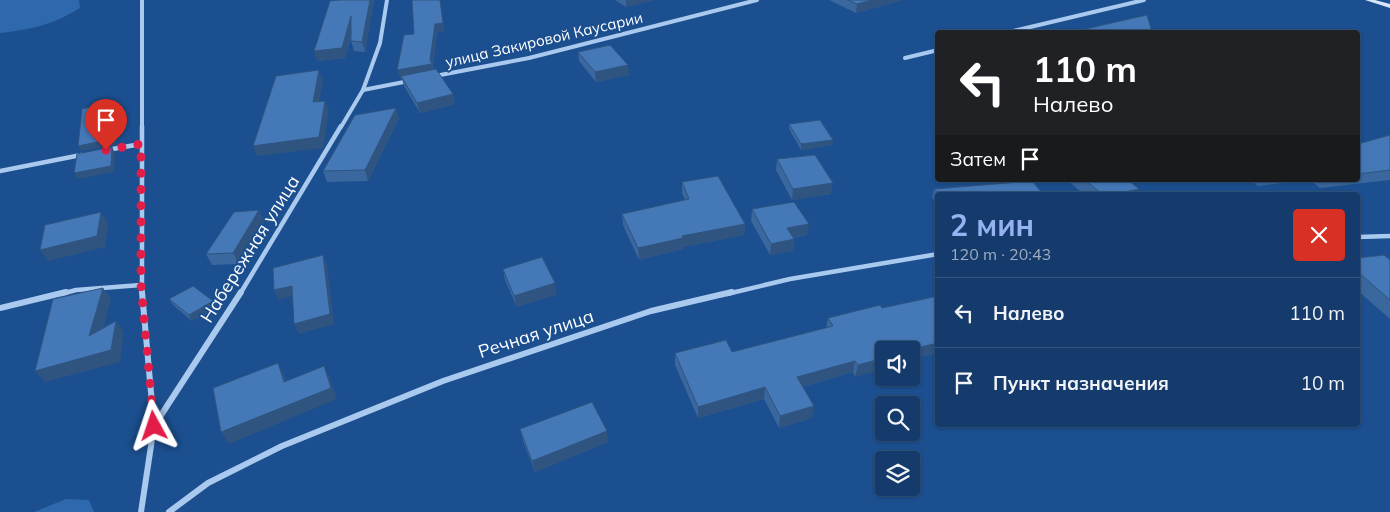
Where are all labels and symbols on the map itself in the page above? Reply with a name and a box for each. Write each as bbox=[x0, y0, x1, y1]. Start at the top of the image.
street label: улица Закировой Каусарии bbox=[443, 8, 644, 72]
pin bbox=[85, 99, 127, 150]
street label: Набережная улица bbox=[195, 171, 304, 327]
street label: Речная улица bbox=[475, 304, 597, 363]
position arrow bbox=[127, 399, 179, 451]

